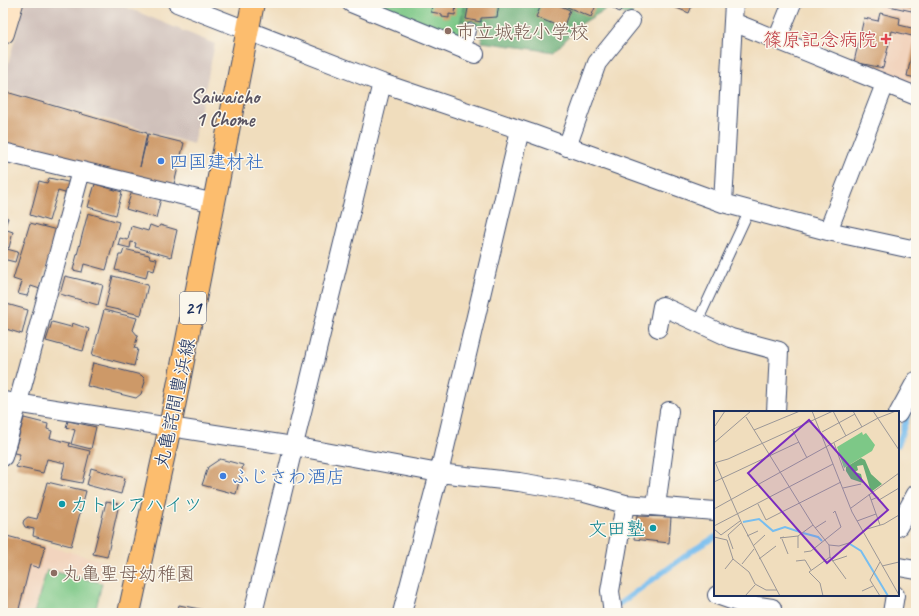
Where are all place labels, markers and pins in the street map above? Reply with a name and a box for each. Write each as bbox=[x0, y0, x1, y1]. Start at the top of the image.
place label: 市立城乾小学校 bbox=[456, 20, 589, 44]
marker: 市立城乾小学校 bbox=[443, 26, 453, 36]
place label: 篠原記念病院 bbox=[763, 28, 877, 52]
marker: 篠原記念病院 bbox=[880, 33, 892, 45]
place label: 四国建材社 bbox=[169, 150, 264, 174]
marker: 四国建材社 bbox=[156, 156, 166, 166]
place label: ふじさわ酒店 bbox=[231, 465, 345, 489]
marker: ふじさわ酒店 bbox=[218, 471, 228, 481]
place label: カトレアハイツ bbox=[70, 493, 202, 517]
marker: カトレアハイツ bbox=[57, 499, 67, 509]
place label: 文田塾 bbox=[588, 517, 645, 541]
marker: 文田塾 bbox=[648, 523, 658, 533]
place label: 丸亀聖母幼稚園 bbox=[62, 562, 195, 586]
marker: 丸亀聖母幼稚園 bbox=[49, 568, 59, 578]

